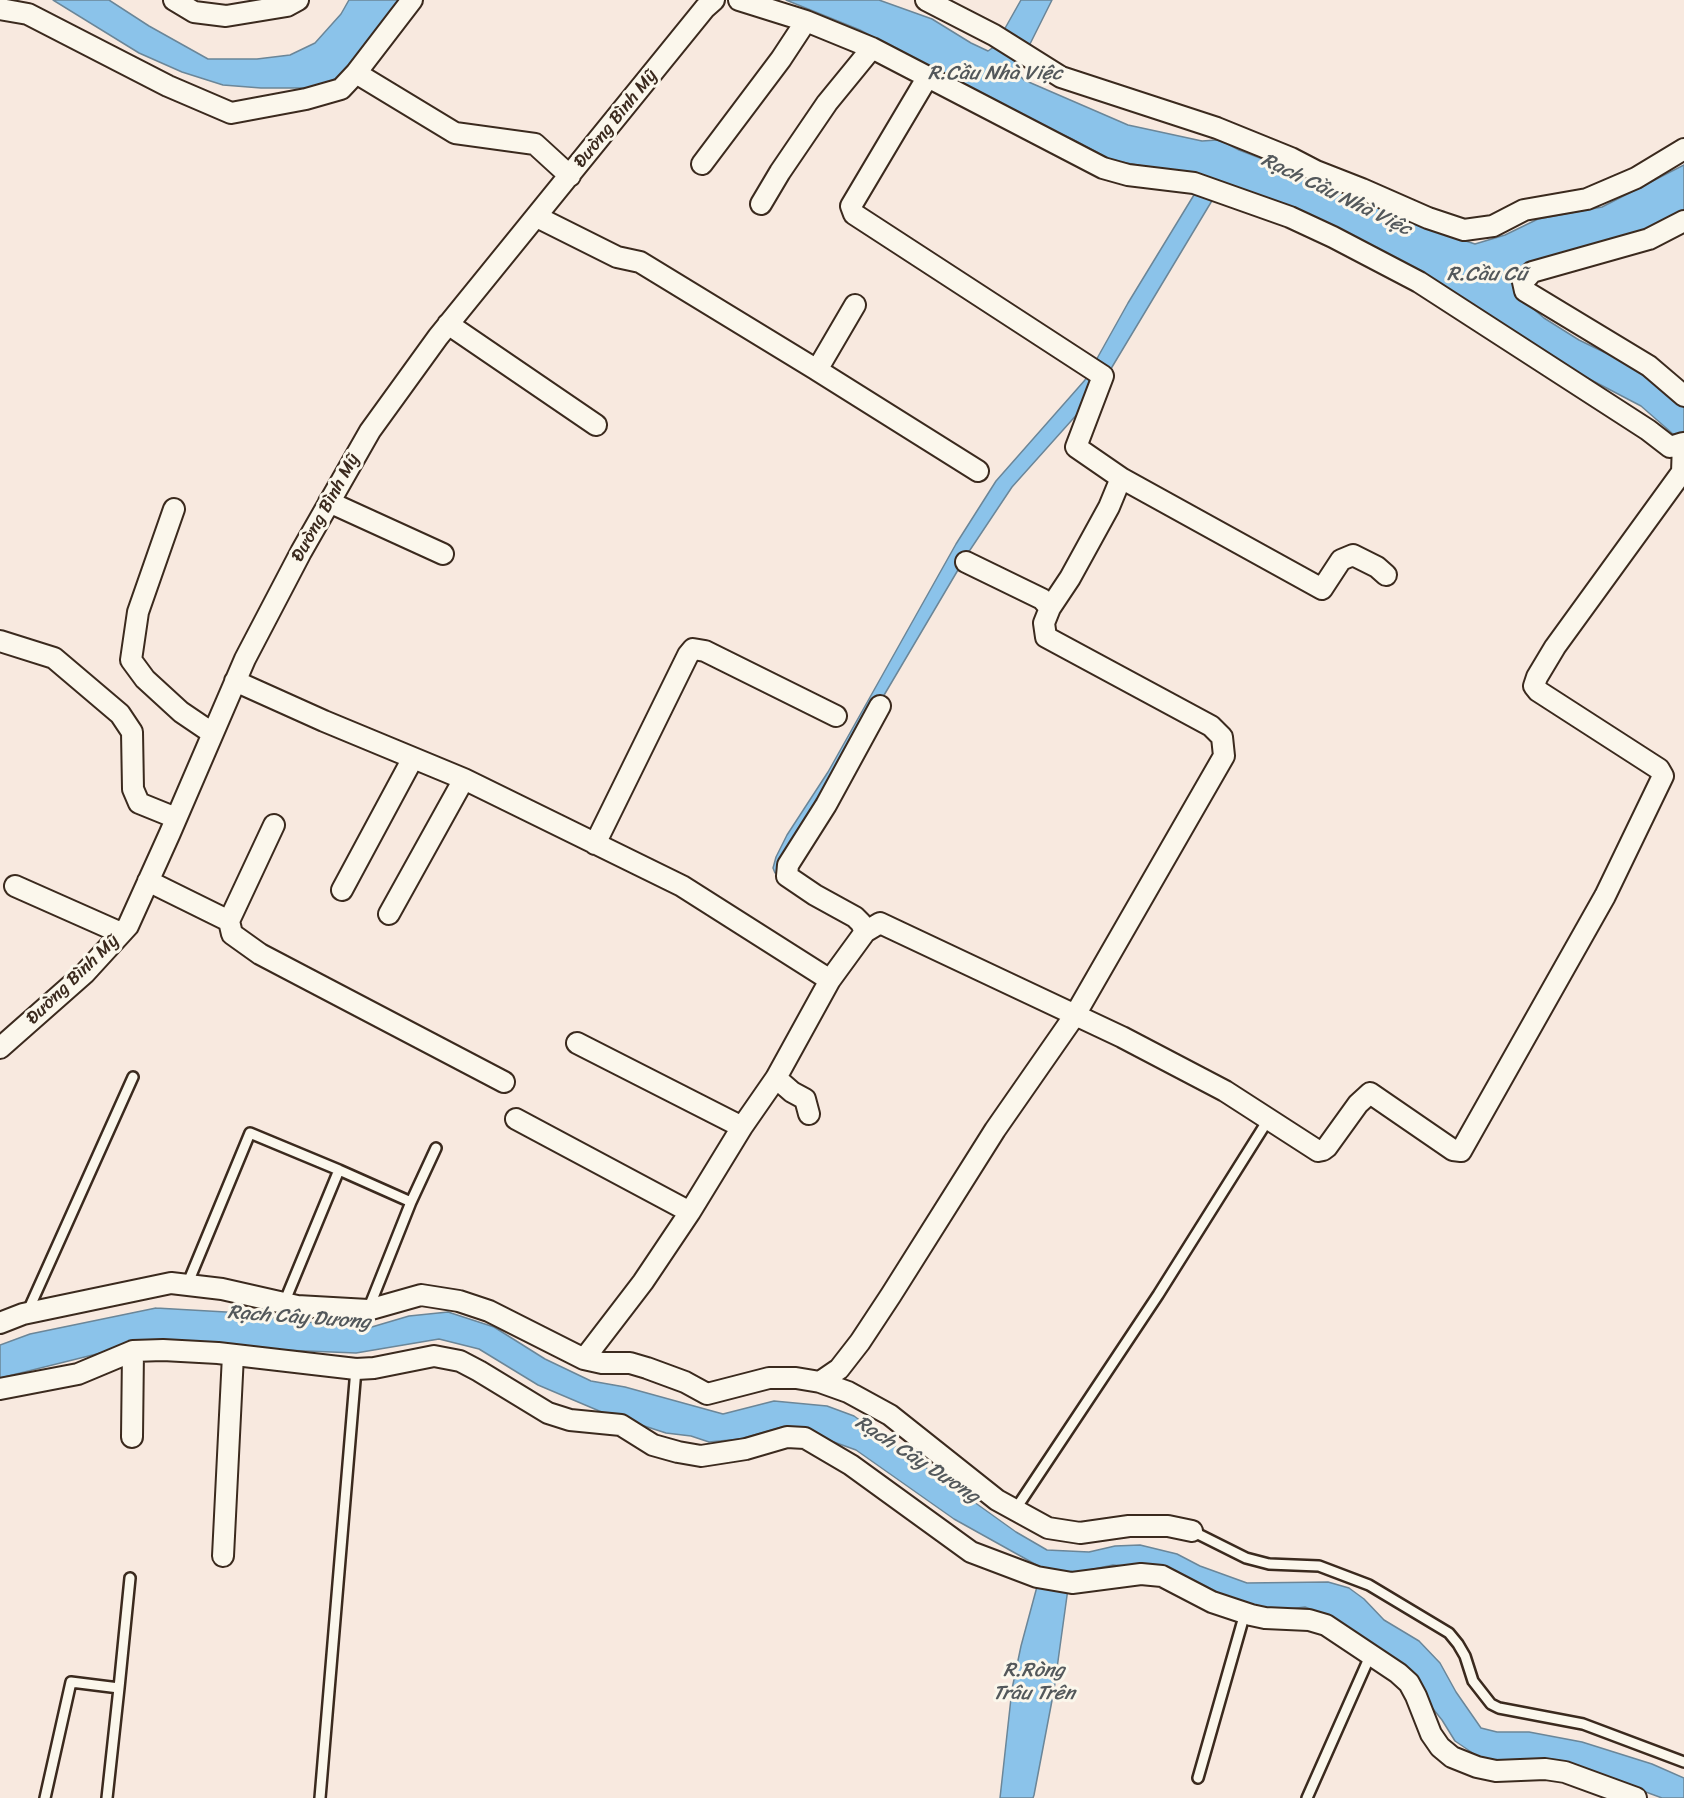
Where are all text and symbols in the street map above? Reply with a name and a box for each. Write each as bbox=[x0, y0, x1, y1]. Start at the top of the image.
water label: R.Cầu Nhà Việc bbox=[928, 62, 1062, 86]
street label: Đường Bình Mỹ bbox=[570, 65, 662, 173]
water label: Rạch Cầu Nhà Việc bbox=[1257, 148, 1415, 242]
water label: R.Cầu Cũ bbox=[1447, 263, 1527, 287]
street label: Đường Bình Mỹ bbox=[287, 450, 365, 566]
street label: Đường Bình Mỹ bbox=[22, 930, 124, 1030]
water label: Rạch Cây Dương bbox=[227, 1301, 371, 1335]
water label: Rạch Cây Dương bbox=[850, 1411, 984, 1509]
water label: R.Ròng Trâu Trên bbox=[993, 1659, 1075, 1706]

